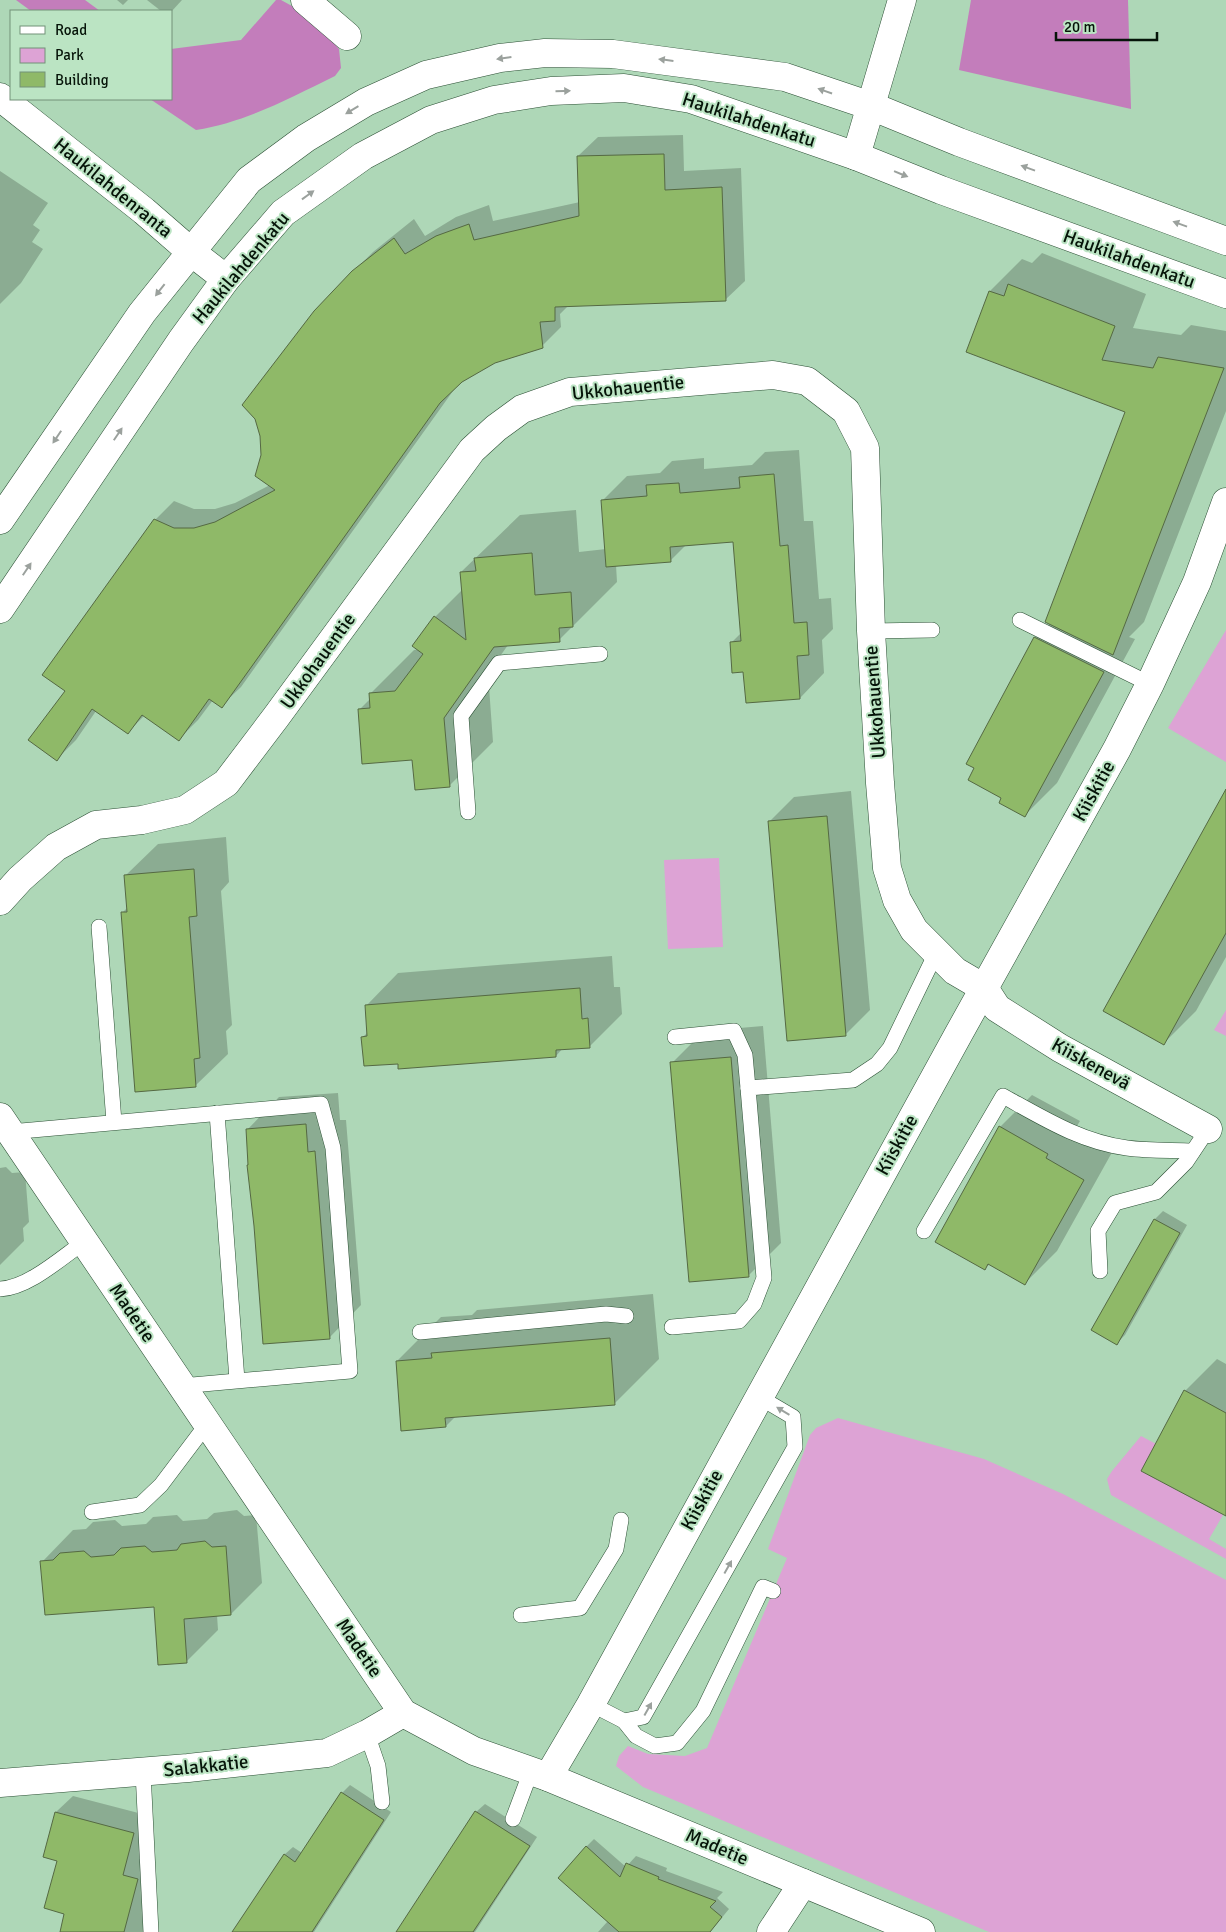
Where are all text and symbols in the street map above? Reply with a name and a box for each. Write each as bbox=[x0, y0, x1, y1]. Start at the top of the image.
legend bbox=[10, 10, 172, 100]
scale bar bbox=[1056, 10, 1157, 42]
text: 20 m bbox=[1064, 18, 1095, 36]
text: Road bbox=[55, 21, 87, 39]
text: Park bbox=[55, 46, 84, 64]
one-way arrow bbox=[496, 54, 512, 62]
one-way arrow bbox=[658, 56, 674, 64]
text: Building bbox=[55, 71, 109, 89]
one-way arrow bbox=[556, 86, 572, 94]
street label: Haukilahdenkatu bbox=[679, 87, 819, 153]
one-way arrow bbox=[818, 87, 833, 94]
one-way arrow bbox=[345, 106, 358, 115]
street label: Haukilahdenranta bbox=[49, 133, 177, 243]
one-way arrow bbox=[1020, 164, 1035, 172]
one-way arrow bbox=[894, 170, 909, 178]
one-way arrow bbox=[301, 190, 315, 200]
street label: Haukilahdenkatu bbox=[187, 207, 295, 329]
one-way arrow bbox=[1172, 220, 1187, 228]
street label: Haukilahdenkatu bbox=[1060, 224, 1198, 294]
one-way arrow bbox=[155, 283, 166, 296]
street label: Ukkohauentie bbox=[571, 370, 685, 406]
one-way arrow bbox=[113, 427, 123, 441]
one-way arrow bbox=[52, 430, 62, 444]
one-way arrow bbox=[22, 562, 32, 575]
street label: Ukkohauentie bbox=[275, 608, 361, 714]
street label: Ukkohauentie bbox=[859, 645, 891, 759]
street label: Kiiskitie bbox=[1068, 756, 1120, 826]
street label: Kiiskenevä bbox=[1047, 1033, 1135, 1095]
street label: Kiiskitie bbox=[871, 1110, 923, 1180]
street label: Madetie bbox=[104, 1279, 160, 1347]
one-way arrow bbox=[776, 1407, 789, 1416]
street label: Kiiskitie bbox=[676, 1465, 728, 1535]
one-way arrow bbox=[723, 1561, 732, 1574]
street label: Madetie bbox=[331, 1614, 387, 1682]
one-way arrow bbox=[643, 1702, 652, 1715]
street label: Salakkatie bbox=[162, 1750, 250, 1782]
street label: Madetie bbox=[682, 1823, 752, 1871]

